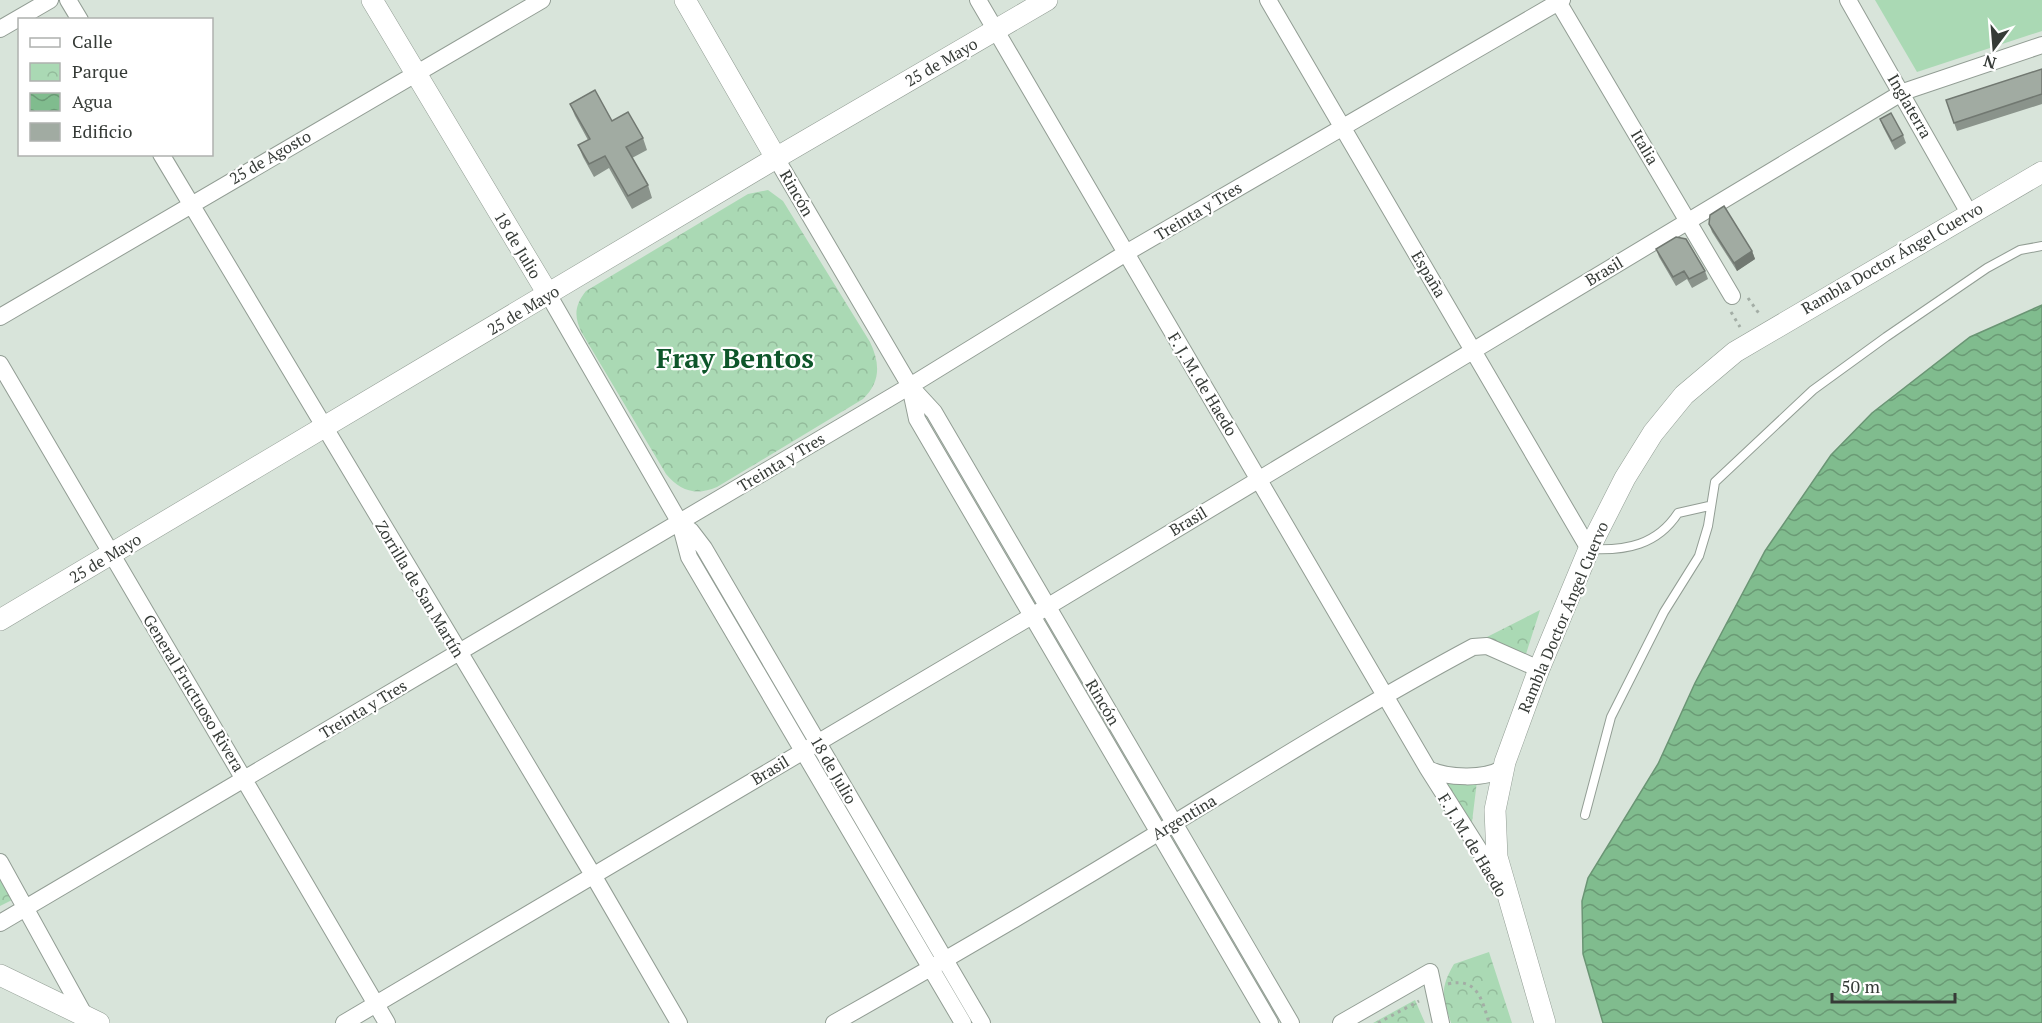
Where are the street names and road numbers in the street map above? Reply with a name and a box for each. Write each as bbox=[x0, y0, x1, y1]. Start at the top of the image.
street label: 25 de Mayo bbox=[901, 32, 981, 92]
street label: Inglaterra bbox=[1883, 70, 1937, 142]
street label: 25 de Agosto bbox=[225, 125, 315, 189]
street label: Italia bbox=[1626, 125, 1664, 169]
street label: Rincón bbox=[775, 166, 819, 221]
street label: Treinta y Tres bbox=[1150, 176, 1246, 246]
street label: Rambla Doctor Ángel Cuervo bbox=[1797, 197, 1987, 319]
street label: 18 de Julio bbox=[489, 207, 547, 283]
street label: España bbox=[1406, 246, 1452, 302]
street label: Brasil bbox=[1581, 251, 1627, 291]
street label: 25 de Mayo bbox=[483, 280, 563, 340]
street label: F. J. M. de Haedo bbox=[1163, 328, 1243, 440]
street label: Treinta y Tres bbox=[733, 427, 829, 497]
street label: Brasil bbox=[1165, 501, 1211, 541]
street label: Zorrilla de San Martín bbox=[370, 516, 470, 662]
street label: Rambla Doctor Ángel Cuervo bbox=[1513, 518, 1613, 716]
street label: 25 de Mayo bbox=[65, 528, 145, 588]
street label: General Fructuoso Rivera bbox=[138, 610, 250, 776]
street label: Treinta y Tres bbox=[315, 674, 411, 744]
street label: Rincón bbox=[1081, 675, 1126, 730]
street label: 18 de Julio bbox=[806, 732, 862, 808]
street label: Brasil bbox=[747, 750, 793, 790]
street label: Argentina bbox=[1148, 789, 1220, 845]
street label: F. J. M. de Haedo bbox=[1433, 789, 1513, 901]

